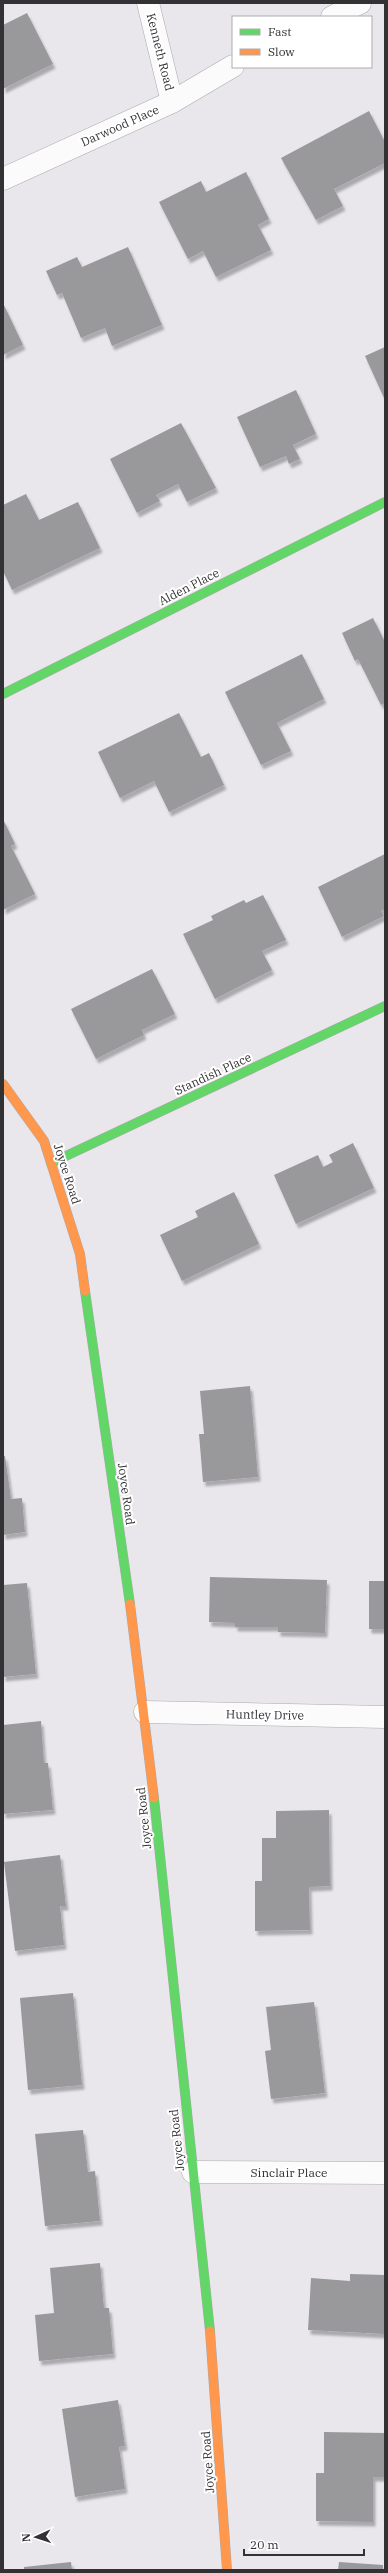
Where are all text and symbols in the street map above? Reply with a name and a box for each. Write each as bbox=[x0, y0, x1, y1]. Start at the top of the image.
street label: Kenneth Road bbox=[144, 11, 177, 92]
legend bbox=[232, 16, 372, 68]
text: Fast bbox=[268, 24, 292, 39]
text: Slow bbox=[268, 44, 295, 59]
street label: Darwood Place bbox=[78, 102, 161, 149]
street label: Alden Place bbox=[156, 565, 222, 608]
street label: Standish Place bbox=[172, 1049, 254, 1098]
street label: Joyce Road bbox=[51, 1142, 84, 1206]
street label: Joyce Road bbox=[115, 1462, 138, 1526]
street label: Huntley Drive bbox=[226, 1706, 304, 1723]
street label: Joyce Road bbox=[133, 1786, 154, 1850]
street label: Joyce Road bbox=[166, 2108, 187, 2172]
street label: Sinclair Place bbox=[251, 2165, 327, 2180]
street label: Joyce Road bbox=[198, 2430, 217, 2494]
north arrow bbox=[16, 2517, 56, 2557]
scale bar bbox=[244, 2531, 364, 2557]
text: N bbox=[19, 2533, 33, 2542]
text: 20 m bbox=[250, 2537, 279, 2552]

